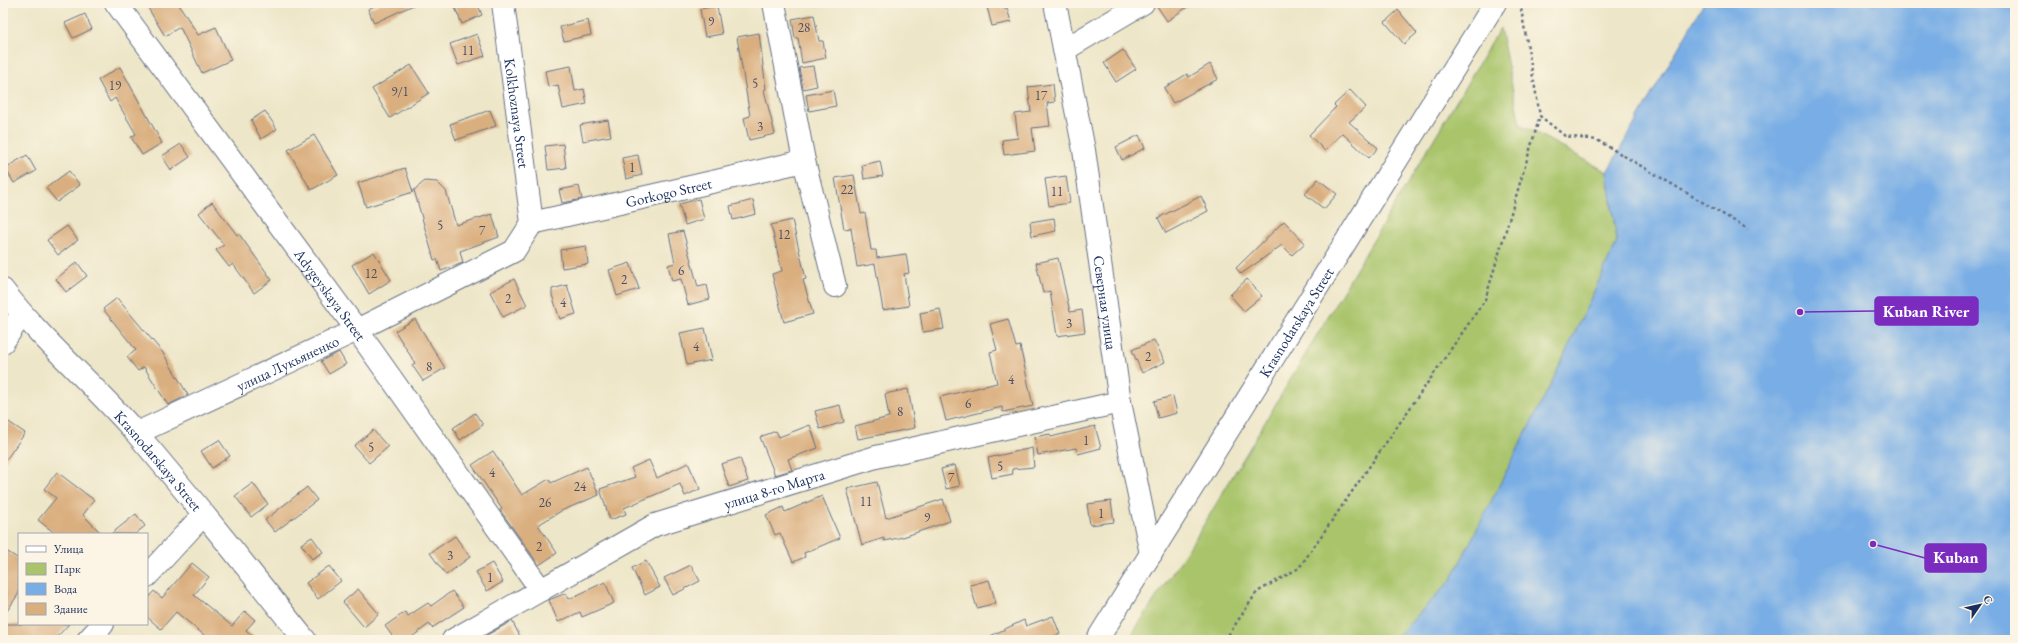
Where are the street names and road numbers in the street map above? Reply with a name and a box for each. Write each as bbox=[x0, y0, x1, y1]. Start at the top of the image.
street label: Kolkhoznaya Street bbox=[501, 57, 534, 169]
street label: Gorkogo Street bbox=[624, 173, 714, 211]
street label: Adygeyskaya Street bbox=[290, 244, 371, 344]
street label: Северная улица bbox=[1090, 254, 1122, 351]
street label: Krasnodarskaya Street bbox=[1254, 263, 1337, 381]
street label: улица Лукьяненко bbox=[233, 330, 342, 395]
street label: Krasnodarskaya Street bbox=[111, 406, 207, 515]
street label: улица 8-го Марта bbox=[721, 464, 827, 513]

